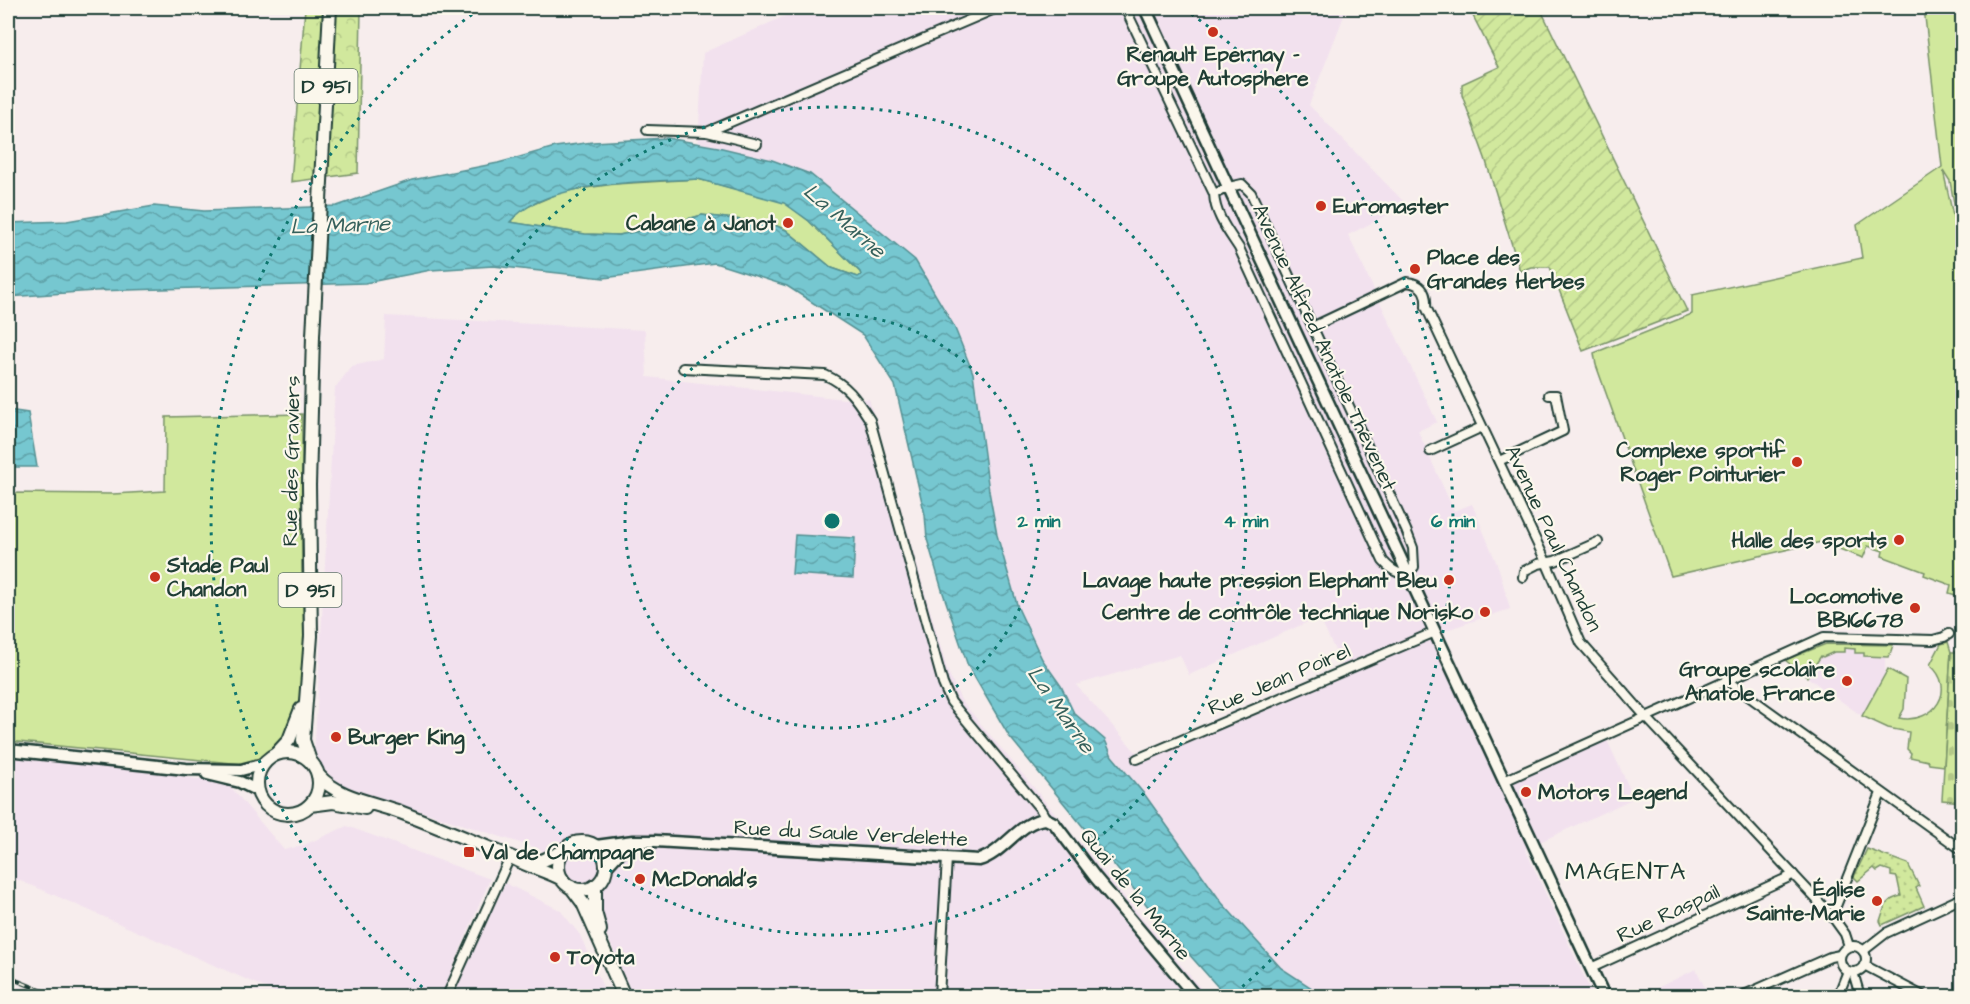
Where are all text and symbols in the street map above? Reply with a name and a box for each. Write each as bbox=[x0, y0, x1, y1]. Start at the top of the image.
marker: Renault Epernay - Groupe Autosphere bbox=[1206, 25, 1220, 39]
place label: Renault Epernay - Groupe Autosphere bbox=[1117, 40, 1309, 94]
road number: D 951 bbox=[294, 69, 358, 103]
water label: La Marne bbox=[796, 177, 893, 266]
place label: Euromaster bbox=[1333, 192, 1449, 221]
street label: Avenue Alfred Anatole Thévenet bbox=[1245, 199, 1404, 496]
marker: Euromaster bbox=[1314, 199, 1328, 213]
water label: La Marne bbox=[290, 208, 391, 243]
place label: Cabane à Janot bbox=[626, 209, 777, 238]
marker: Cabane à Janot bbox=[781, 216, 795, 230]
place label: Place des Grandes Herbes bbox=[1427, 243, 1585, 296]
marker: Place des Grandes Herbes bbox=[1408, 262, 1422, 276]
street label: Rue des Graviers bbox=[276, 375, 307, 547]
place label: Complexe sportif Roger Pointurier bbox=[1616, 436, 1786, 491]
street label: Avenue Paul Chandon bbox=[1498, 440, 1610, 636]
marker: Complexe sportif Roger Pointurier bbox=[1790, 455, 1804, 469]
text: 2 min bbox=[1016, 509, 1061, 534]
text: 4 min bbox=[1223, 509, 1269, 534]
text: 6 min bbox=[1431, 509, 1475, 534]
centre of rings bbox=[822, 511, 842, 531]
place label: Halle des sports bbox=[1731, 526, 1887, 556]
marker: Halle des sports bbox=[1892, 533, 1906, 547]
place label: Stade Paul Chandon bbox=[166, 551, 269, 604]
place label: Lavage haute pression Elephant Bleu bbox=[1082, 566, 1437, 597]
marker: Stade Paul Chandon bbox=[148, 570, 162, 584]
road number: D 951 bbox=[278, 573, 342, 607]
marker: Lavage haute pression Elephant Bleu bbox=[1442, 573, 1456, 587]
place label: Locomotive BB16678 bbox=[1789, 582, 1904, 635]
place label: Centre de contrôle technique Norisko bbox=[1102, 598, 1473, 628]
marker: Locomotive BB16678 bbox=[1908, 601, 1922, 615]
marker: Centre de contrôle technique Norisko bbox=[1478, 605, 1492, 619]
street label: Rue Jean Poirel bbox=[1204, 636, 1355, 723]
place label: Groupe scolaire Anatole France bbox=[1679, 655, 1836, 708]
water label: La Marne bbox=[1019, 660, 1103, 760]
marker: Groupe scolaire Anatole France bbox=[1840, 674, 1854, 688]
place label: Burger King bbox=[348, 723, 465, 754]
marker: Burger King bbox=[329, 730, 343, 744]
place label: Motors Legend bbox=[1538, 778, 1688, 809]
marker: Motors Legend bbox=[1519, 785, 1533, 799]
street label: Rue du Saule Verdelette bbox=[733, 813, 969, 854]
street label: Quai de la Marne bbox=[1073, 822, 1198, 967]
place label: Val de Champagne bbox=[480, 838, 655, 869]
marker: Val de Champagne bbox=[462, 845, 476, 859]
district label: MAGENTA bbox=[1565, 855, 1687, 889]
place label: McDonald's bbox=[652, 865, 758, 894]
marker: McDonald's bbox=[633, 872, 647, 886]
place label: Église Sainte-Marie bbox=[1746, 875, 1866, 928]
street label: Rue Raspail bbox=[1612, 877, 1725, 951]
marker: Église Sainte-Marie bbox=[1870, 894, 1884, 908]
place label: Toyota bbox=[566, 943, 635, 975]
marker: Toyota bbox=[548, 950, 562, 964]

